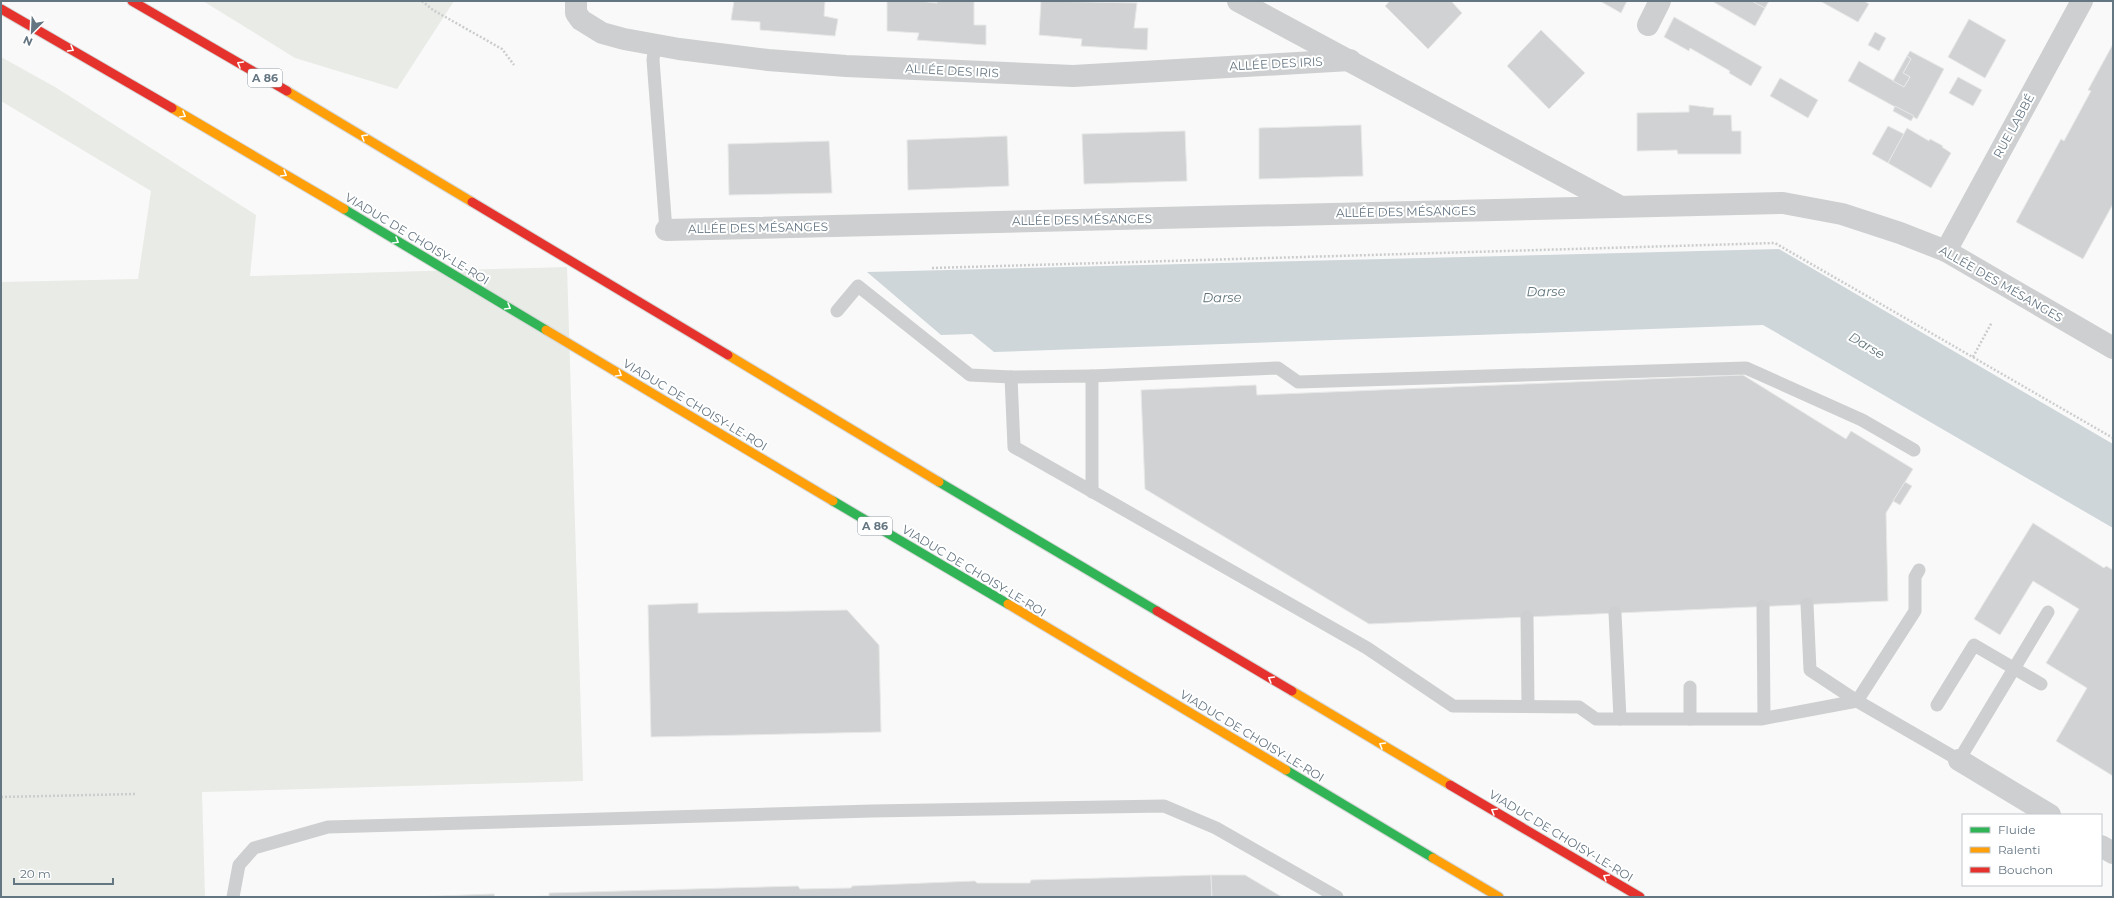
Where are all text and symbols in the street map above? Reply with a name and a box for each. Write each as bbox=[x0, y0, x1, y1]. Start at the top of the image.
north arrow bbox=[12, 12, 52, 52]
text: N bbox=[21, 33, 35, 49]
one-way arrow bbox=[67, 45, 74, 52]
street label: ALLÉE DES IRIS bbox=[1229, 54, 1323, 73]
one-way arrow bbox=[237, 61, 244, 68]
street label: ALLÉE DES IRIS bbox=[905, 61, 999, 80]
road number: A 86 bbox=[248, 69, 282, 87]
street label: RUE LABBÉ bbox=[1990, 91, 2037, 161]
one-way arrow bbox=[179, 110, 186, 117]
one-way arrow bbox=[361, 134, 368, 142]
one-way arrow bbox=[280, 170, 287, 177]
street label: VIADUC DE CHOISY-LE-ROI bbox=[343, 190, 492, 288]
street label: ALLÉE DES MÉSANGES bbox=[1336, 203, 1476, 220]
street label: ALLÉE DES MÉSANGES bbox=[1012, 211, 1152, 228]
street label: ALLÉE DES MÉSANGES bbox=[688, 219, 828, 236]
one-way arrow bbox=[392, 236, 399, 243]
street label: ALLÉE DES MÉSANGES bbox=[1937, 242, 2066, 325]
water label: Darse bbox=[1526, 283, 1566, 299]
water label: Darse bbox=[1202, 289, 1242, 305]
one-way arrow bbox=[504, 303, 511, 310]
water label: Darse bbox=[1846, 328, 1888, 362]
street label: VIADUC DE CHOISY-LE-ROI bbox=[621, 356, 770, 454]
one-way arrow bbox=[615, 369, 622, 376]
road number: A 86 bbox=[858, 517, 892, 535]
street label: VIADUC DE CHOISY-LE-ROI bbox=[900, 522, 1049, 620]
one-way arrow bbox=[1267, 676, 1275, 683]
street label: VIADUC DE CHOISY-LE-ROI bbox=[1178, 687, 1327, 785]
one-way arrow bbox=[1379, 742, 1386, 749]
street label: VIADUC DE CHOISY-LE-ROI bbox=[1487, 787, 1636, 885]
one-way arrow bbox=[1491, 808, 1498, 815]
legend bbox=[1962, 814, 2102, 886]
text: Fluide bbox=[1998, 822, 2036, 837]
text: Ralenti bbox=[1998, 842, 2040, 857]
scale bar bbox=[14, 860, 113, 886]
text: Bouchon bbox=[1998, 862, 2053, 877]
text: 20 m bbox=[20, 866, 51, 881]
one-way arrow bbox=[1603, 875, 1610, 882]

